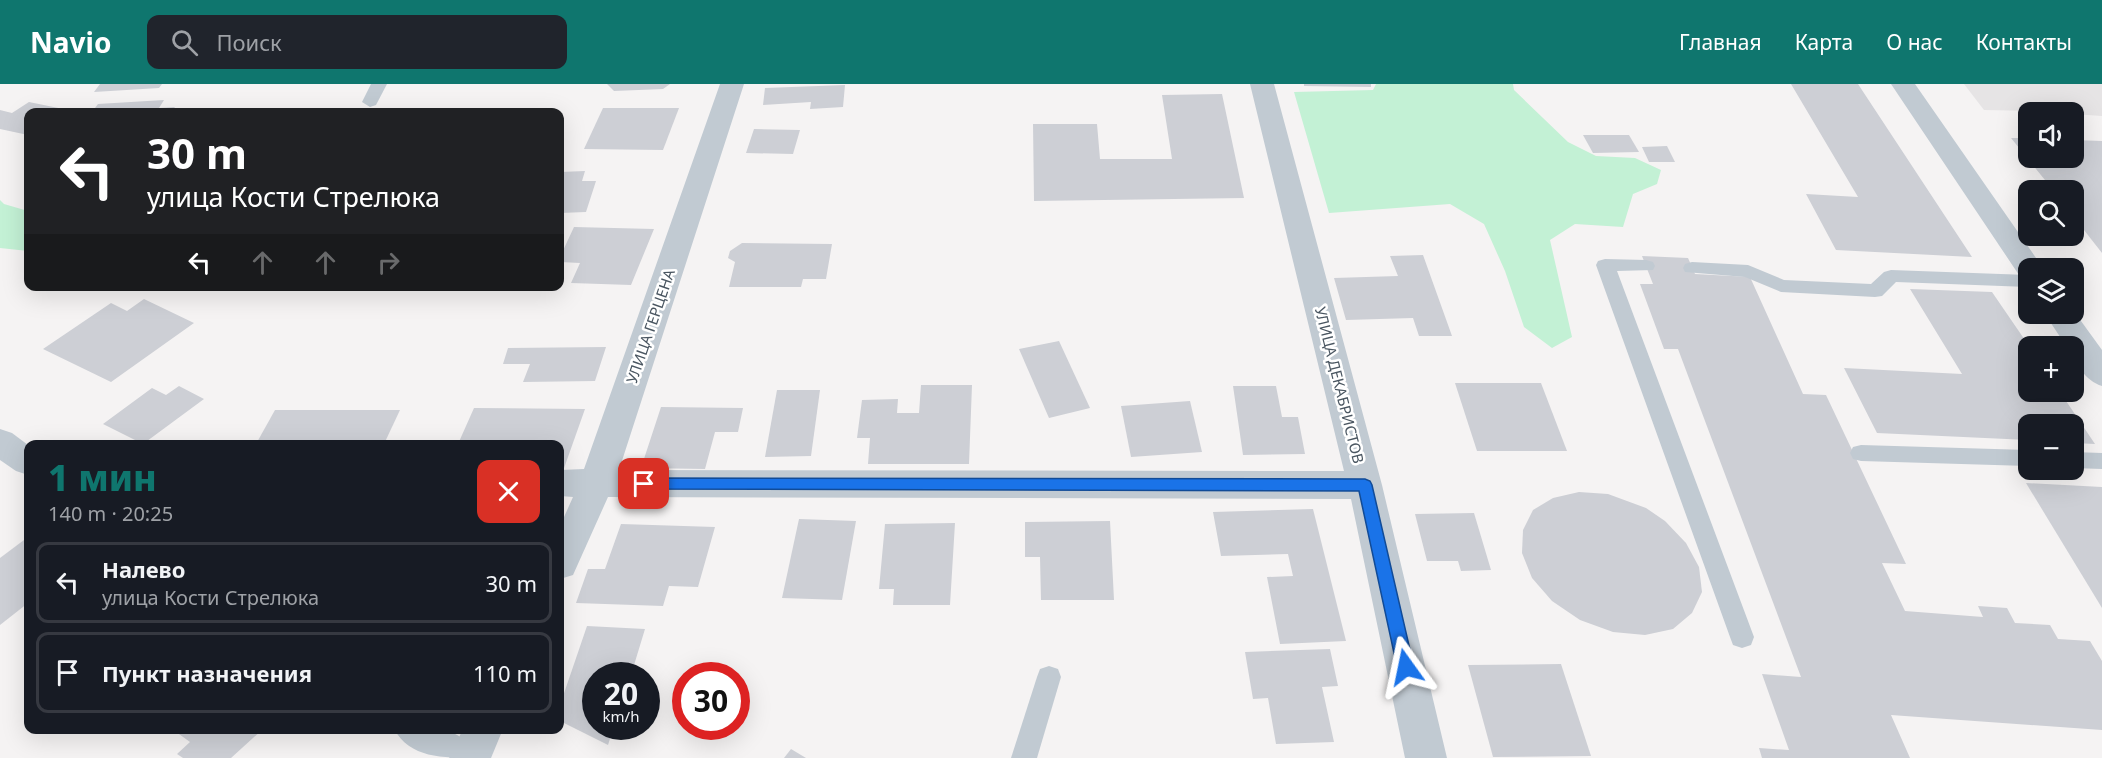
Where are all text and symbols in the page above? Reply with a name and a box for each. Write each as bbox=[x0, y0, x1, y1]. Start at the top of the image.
search box bbox=[147, 15, 567, 69]
text: Navio bbox=[30, 23, 111, 61]
icon: search bbox=[168, 26, 201, 59]
text: Поиск bbox=[216, 27, 282, 57]
text: Главная bbox=[1679, 28, 1762, 56]
text: Карта bbox=[1795, 28, 1853, 56]
text: О нас bbox=[1886, 28, 1943, 56]
text: Контакты bbox=[1976, 28, 2072, 56]
map controls bbox=[2018, 102, 2084, 480]
button: sound bbox=[2018, 102, 2084, 168]
text: 30 m bbox=[147, 124, 247, 181]
icon: left bbox=[48, 132, 126, 210]
text: улица Кости Стрелюка bbox=[147, 178, 440, 215]
button: search bbox=[2018, 180, 2084, 246]
icon: left bbox=[183, 246, 216, 279]
icon: ahead bbox=[246, 246, 279, 279]
icon: ahead bbox=[309, 246, 342, 279]
icon: right bbox=[372, 246, 405, 279]
button: layers bbox=[2018, 258, 2084, 324]
street label: УЛИЦА ГЕРЦЕНА bbox=[621, 266, 679, 386]
street label: УЛИЦА ДЕКАБРИСТОВ bbox=[1311, 305, 1369, 465]
button: + bbox=[2018, 336, 2084, 402]
button: − bbox=[2018, 414, 2084, 480]
text: 1 мин bbox=[48, 453, 157, 502]
pin bbox=[618, 458, 669, 509]
button: close bbox=[477, 460, 540, 523]
icon: arrive bbox=[627, 467, 660, 500]
text: 140 m · 20:25 bbox=[48, 500, 173, 527]
text: Налево bbox=[102, 554, 185, 584]
icon: left bbox=[51, 566, 84, 599]
text: 30 m bbox=[486, 568, 537, 598]
text: улица Кости Стрелюка bbox=[102, 584, 319, 611]
position arrow bbox=[1374, 635, 1438, 699]
icon: arrive bbox=[51, 656, 84, 689]
text: Пункт назначения bbox=[102, 658, 312, 688]
text: 110 m bbox=[473, 658, 537, 688]
speed limit sign: 30 bbox=[672, 662, 750, 740]
text: 20 bbox=[604, 673, 638, 714]
text: km/h bbox=[603, 706, 639, 726]

